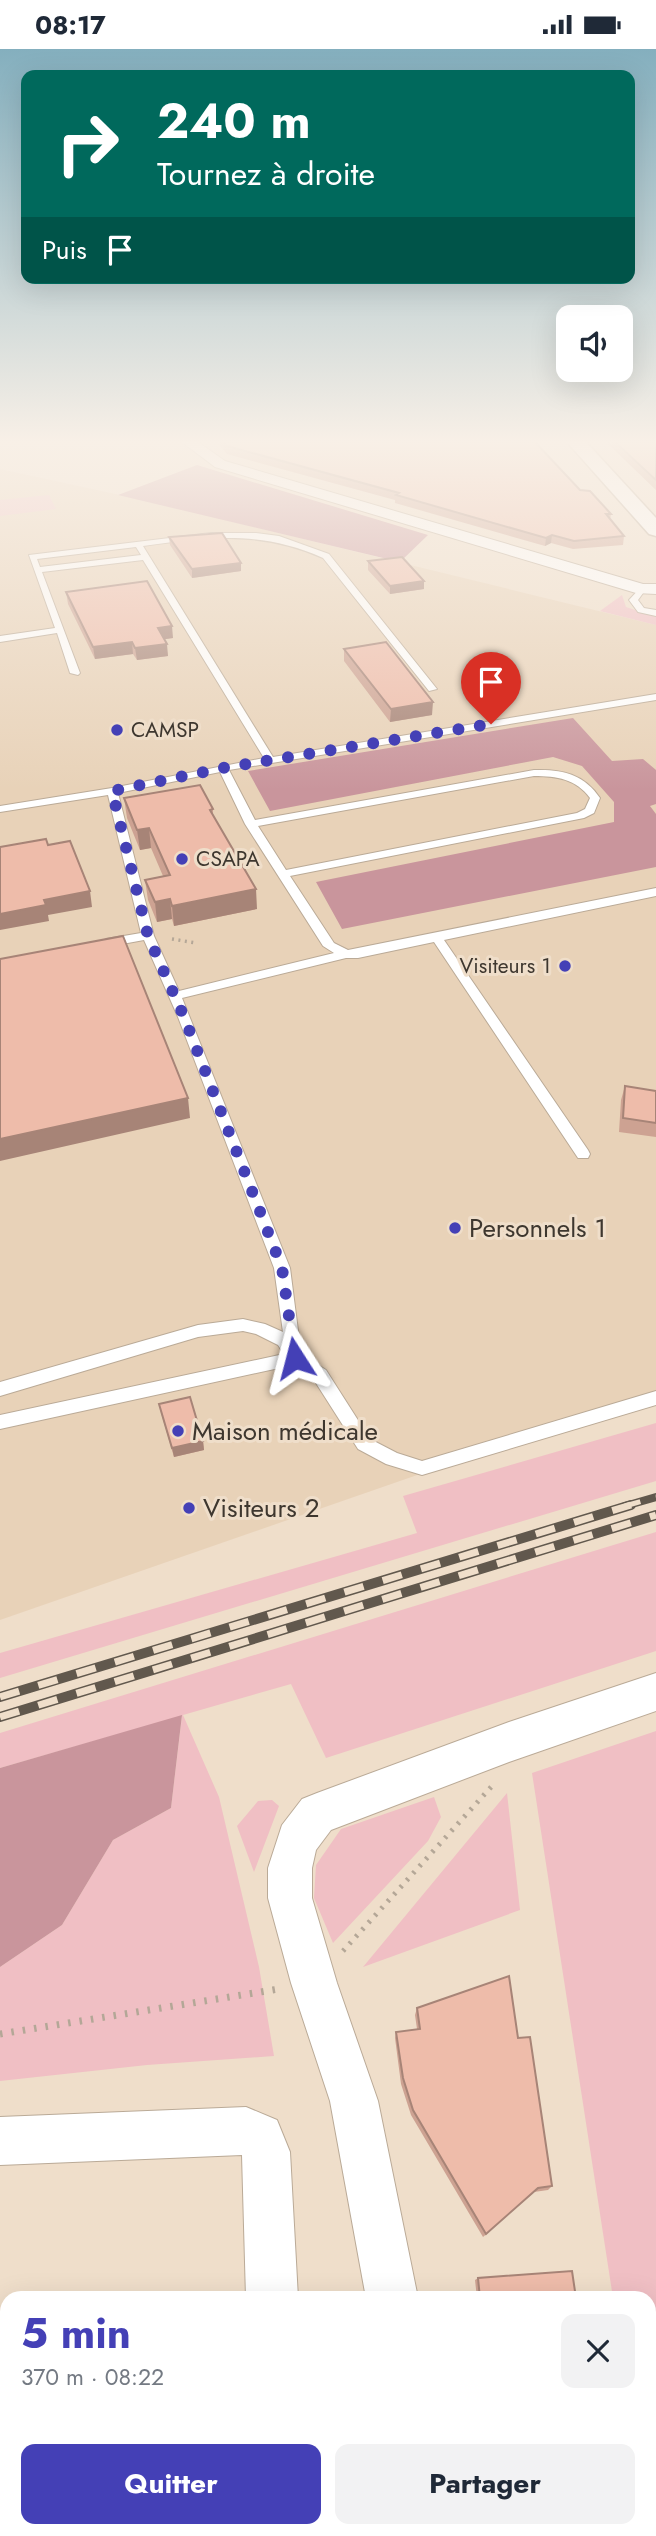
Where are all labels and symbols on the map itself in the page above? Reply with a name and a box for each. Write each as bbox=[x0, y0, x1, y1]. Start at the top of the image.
pin bbox=[461, 652, 521, 724]
place label: CAMSP bbox=[131, 715, 199, 745]
marker: CAMSP bbox=[109, 722, 125, 738]
place label: CSAPA bbox=[196, 844, 260, 874]
marker: CSAPA bbox=[174, 851, 190, 867]
place label: Visiteurs 1 bbox=[459, 951, 551, 981]
marker: Visiteurs 1 bbox=[557, 958, 573, 974]
place label: Personnels 1 bbox=[469, 1209, 606, 1247]
marker: Personnels 1 bbox=[447, 1220, 463, 1236]
position arrow bbox=[258, 1321, 332, 1395]
place label: Maison médicale bbox=[192, 1412, 378, 1450]
marker: Maison médicale bbox=[170, 1423, 186, 1439]
place label: Visiteurs 2 bbox=[203, 1489, 319, 1527]
marker: Visiteurs 2 bbox=[181, 1500, 197, 1516]

